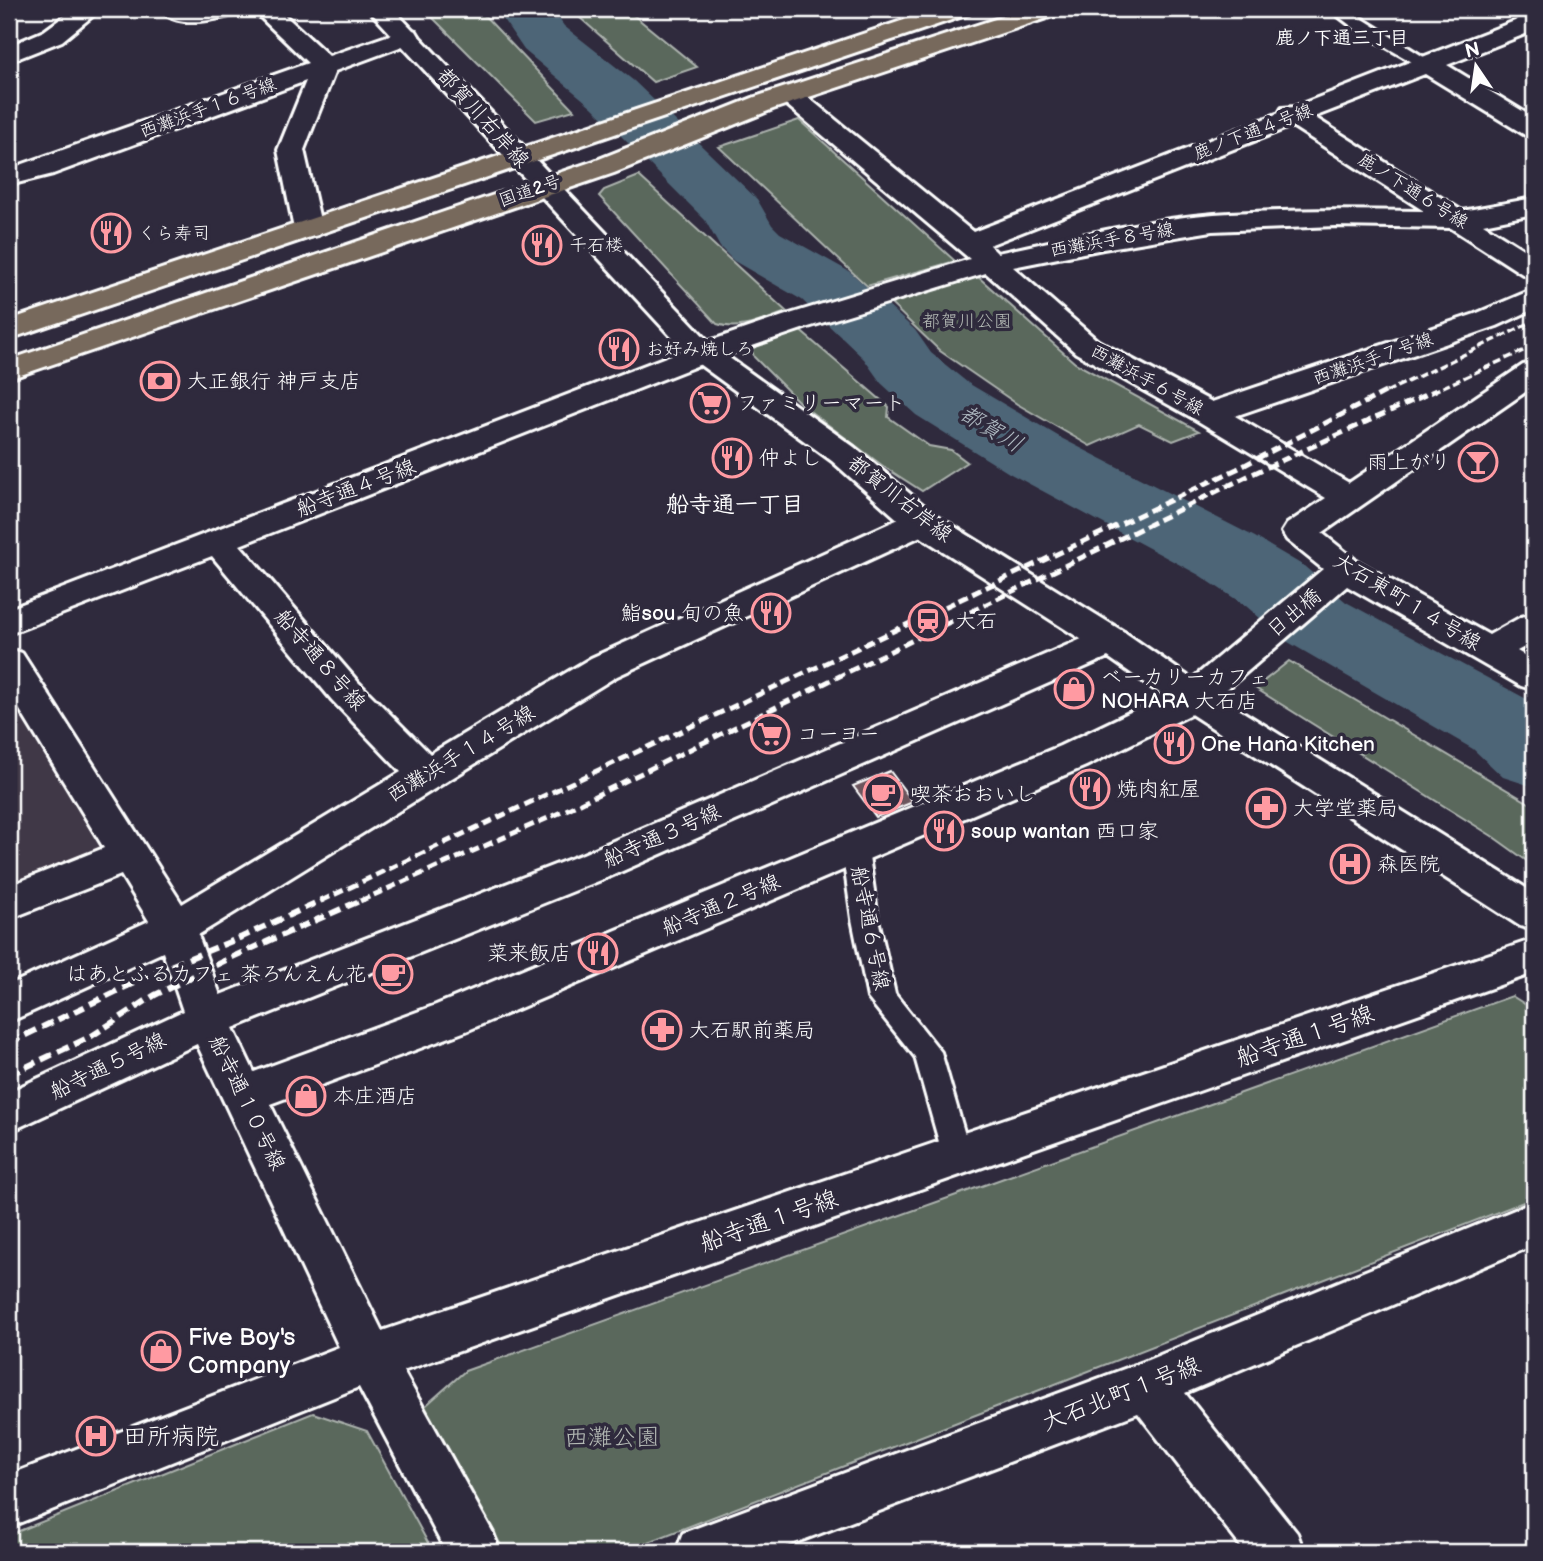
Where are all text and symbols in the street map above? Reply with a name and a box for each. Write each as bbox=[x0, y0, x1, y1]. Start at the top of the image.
district label: 鹿ノ下通三丁目 bbox=[1275, 27, 1409, 50]
north arrow bbox=[1442, 32, 1512, 102]
text: N bbox=[1463, 38, 1482, 64]
street label: 都賀川右岸線 bbox=[432, 63, 534, 173]
street label: 西灘浜手１６号線 bbox=[137, 74, 279, 142]
street label: 鹿ノ下通４号線 bbox=[1190, 100, 1316, 164]
street label: 鹿ノ下通６号線 bbox=[1354, 149, 1472, 233]
street label: 国道2号 bbox=[496, 171, 564, 211]
restaurant icon: くら寿司 bbox=[90, 212, 132, 254]
street label: 西灘浜手８号線 bbox=[1048, 219, 1176, 261]
place label: くら寿司 bbox=[138, 223, 210, 244]
restaurant icon: 千石楼 bbox=[521, 224, 563, 266]
place label: 千石楼 bbox=[569, 235, 623, 256]
park label: 都賀川公園 bbox=[922, 311, 1012, 332]
restaurant icon: お好み焼しろ bbox=[598, 328, 640, 370]
street label: 西灘浜手７号線 bbox=[1310, 329, 1436, 389]
place label: お好み焼しろ bbox=[646, 339, 754, 360]
street label: 西灘浜手６号線 bbox=[1087, 340, 1207, 420]
bank icon: 大正銀行 神戸支店 bbox=[139, 360, 181, 402]
place label: 大正銀行 神戸支店 bbox=[187, 369, 361, 394]
supermarket icon: ファミリーマート bbox=[689, 382, 731, 424]
place label: ファミリーマート bbox=[737, 391, 905, 416]
water label: 都賀川 bbox=[954, 399, 1028, 459]
restaurant icon: 仲よし bbox=[711, 437, 753, 479]
bar icon: 雨上がり bbox=[1457, 441, 1499, 483]
place label: 仲よし bbox=[759, 446, 822, 471]
street label: 都賀川右岸線 bbox=[843, 450, 957, 548]
place label: 雨上がり bbox=[1367, 450, 1451, 475]
street label: 船寺通４号線 bbox=[293, 454, 419, 522]
district label: 船寺通一丁目 bbox=[666, 491, 804, 519]
street label: 大石東町１４号線 bbox=[1329, 548, 1485, 656]
street label: 日出橋 bbox=[1262, 583, 1326, 643]
restaurant icon: 鮨sou 旬の魚 bbox=[750, 592, 792, 634]
station icon: 大石 bbox=[907, 600, 949, 642]
place label: 鮨sou 旬の魚 bbox=[621, 601, 744, 626]
street label: 船寺通８号線 bbox=[269, 604, 371, 716]
place label: 大石 bbox=[955, 609, 997, 634]
place label: ベーカリーカフェ NOHARA 大石店 bbox=[1101, 665, 1269, 714]
shop icon: ベーカリーカフェ NOHARA 大石店 bbox=[1053, 668, 1095, 710]
street label: 西灘浜手１４号線 bbox=[383, 700, 539, 808]
supermarket icon: コーヨー bbox=[749, 713, 791, 755]
place label: コーヨー bbox=[797, 722, 880, 747]
restaurant icon: One Hana Kitchen bbox=[1153, 723, 1195, 765]
place label: One Hana Kitchen bbox=[1201, 732, 1375, 757]
restaurant icon: 焼肉紅屋 bbox=[1069, 768, 1111, 810]
cafe icon: 喫茶おおいし bbox=[862, 773, 904, 815]
place label: 焼肉紅屋 bbox=[1117, 777, 1201, 802]
place label: 喫茶おおいし bbox=[910, 782, 1036, 807]
pharmacy icon: 大学堂薬局 bbox=[1245, 787, 1287, 829]
place label: 大学堂薬局 bbox=[1293, 796, 1398, 821]
street label: 船寺通３号線 bbox=[599, 799, 725, 873]
restaurant icon: soup wantan 西口家 bbox=[923, 810, 965, 852]
place label: soup wantan 西口家 bbox=[971, 819, 1159, 844]
hospital icon: 森医院 bbox=[1329, 843, 1371, 885]
place label: 森医院 bbox=[1377, 852, 1440, 877]
street label: 船寺通６号線 bbox=[846, 864, 894, 992]
street label: 船寺通２号線 bbox=[658, 869, 784, 941]
restaurant icon: 菜来飯店 bbox=[577, 932, 619, 974]
place label: 菜来飯店 bbox=[487, 941, 571, 966]
cafe icon: はあとふるカフェ 茶ろんえん花 bbox=[372, 953, 414, 995]
place label: はあとふるカフェ 茶ろんえん花 bbox=[66, 962, 366, 987]
street label: 船寺通１号線 bbox=[1232, 999, 1378, 1073]
pharmacy icon: 大石駅前薬局 bbox=[641, 1009, 683, 1051]
place label: 大石駅前薬局 bbox=[689, 1018, 815, 1043]
street label: 船寺通５号線 bbox=[46, 1027, 170, 1105]
street label: 船寺通１０号線 bbox=[204, 1031, 290, 1175]
shop icon: 本庄酒店 bbox=[285, 1075, 327, 1117]
place label: 本庄酒店 bbox=[333, 1084, 417, 1109]
street label: 船寺通１号線 bbox=[696, 1184, 842, 1258]
place label: Five Boy's Company bbox=[188, 1323, 295, 1380]
shop icon: Five Boy's Company bbox=[140, 1330, 182, 1372]
street label: 大石北町１号線 bbox=[1037, 1350, 1205, 1438]
hospital icon: 田所病院 bbox=[75, 1415, 117, 1457]
place label: 田所病院 bbox=[123, 1422, 219, 1451]
park label: 西灘公園 bbox=[564, 1423, 660, 1452]

